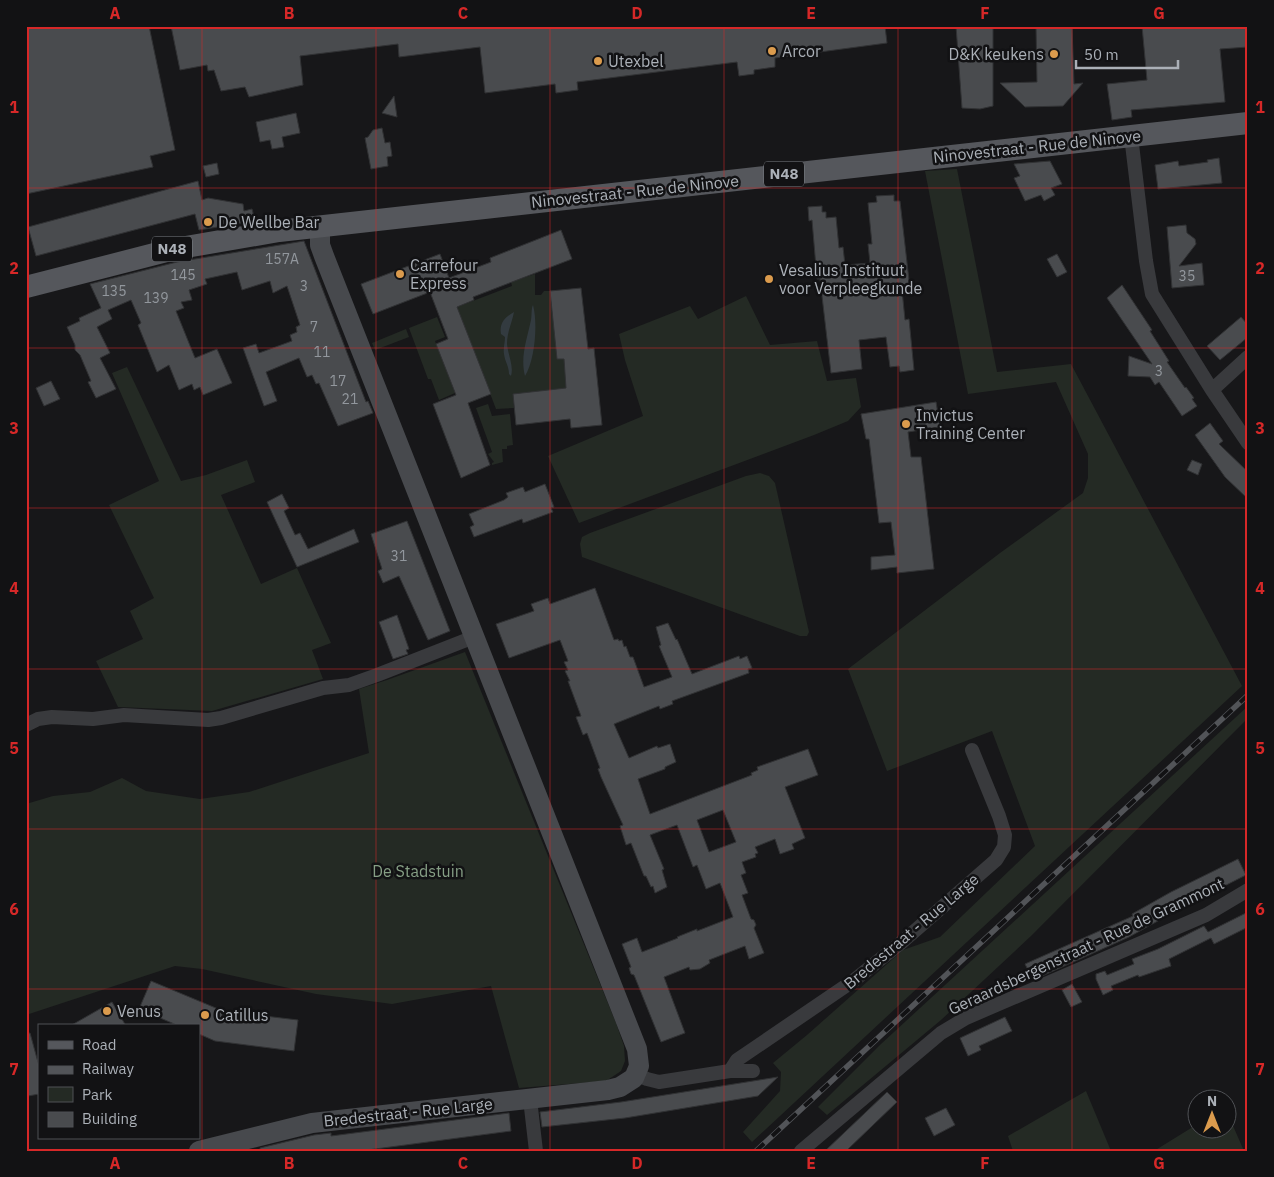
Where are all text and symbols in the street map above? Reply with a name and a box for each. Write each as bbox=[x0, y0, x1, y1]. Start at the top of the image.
text: A bbox=[110, 3, 121, 23]
text: B bbox=[284, 3, 295, 23]
text: C bbox=[458, 3, 468, 23]
text: D bbox=[631, 3, 643, 23]
text: E bbox=[806, 3, 816, 23]
text: F bbox=[980, 3, 990, 23]
text: G bbox=[1153, 3, 1165, 23]
scale bar bbox=[1076, 38, 1179, 70]
place label: Arcor bbox=[782, 41, 821, 61]
place label: D&K keukens bbox=[948, 44, 1044, 64]
marker: Arcor bbox=[766, 45, 778, 57]
text: 50 m bbox=[1084, 45, 1119, 64]
marker: D&K keukens bbox=[1048, 48, 1060, 60]
place label: Utexbel bbox=[608, 51, 664, 71]
marker: Utexbel bbox=[592, 55, 604, 67]
text: 1 bbox=[9, 97, 19, 117]
text: 1 bbox=[1255, 97, 1265, 117]
street label: Ninovestraat - Rue de Ninove bbox=[932, 125, 1142, 167]
road number: N48 bbox=[764, 162, 804, 186]
street label: Ninovestraat - Rue de Ninove bbox=[530, 170, 740, 212]
place label: De Wellbe Bar bbox=[218, 212, 320, 232]
marker: De Wellbe Bar bbox=[202, 216, 214, 228]
road number: N48 bbox=[152, 236, 192, 262]
house number: 157A bbox=[265, 250, 299, 268]
place label: Carrefour Express bbox=[410, 255, 478, 293]
text: 2 bbox=[9, 258, 19, 278]
text: 2 bbox=[1255, 258, 1265, 278]
place label: Vesalius Instituut voor Verpleegkunde bbox=[779, 260, 923, 298]
house number: 145 bbox=[170, 266, 196, 284]
house number: 35 bbox=[1179, 267, 1195, 285]
marker: Carrefour Express bbox=[394, 268, 406, 280]
marker: Vesalius Instituut voor Verpleegkunde bbox=[763, 273, 775, 285]
house number: 3 bbox=[300, 277, 308, 295]
house number: 135 bbox=[101, 282, 127, 300]
house number: 139 bbox=[143, 289, 169, 307]
house number: 7 bbox=[310, 318, 318, 336]
house number: 11 bbox=[314, 343, 330, 361]
house number: 3 bbox=[1155, 362, 1163, 380]
house number: 17 bbox=[330, 372, 346, 390]
house number: 21 bbox=[342, 390, 358, 408]
place label: Invictus Training Center bbox=[916, 405, 1025, 443]
text: 3 bbox=[9, 418, 19, 438]
marker: Invictus Training Center bbox=[900, 418, 912, 430]
text: 3 bbox=[1255, 418, 1265, 438]
house number: 31 bbox=[391, 547, 407, 565]
text: 4 bbox=[9, 578, 19, 598]
text: 4 bbox=[1255, 578, 1265, 598]
text: 5 bbox=[9, 738, 19, 758]
text: 5 bbox=[1255, 738, 1265, 758]
park label: De Stadstuin bbox=[372, 861, 464, 881]
street label: Bredestraat - Rue Large bbox=[839, 869, 983, 993]
street label: Geraardsbergenstraat - Rue de Grammont bbox=[945, 873, 1227, 1019]
text: 6 bbox=[9, 899, 19, 919]
text: 6 bbox=[1255, 899, 1265, 919]
place label: Venus bbox=[117, 1001, 161, 1021]
marker: Venus bbox=[101, 1005, 113, 1017]
place label: Catillus bbox=[215, 1005, 269, 1025]
marker: Catillus bbox=[199, 1009, 211, 1021]
legend bbox=[38, 1024, 200, 1140]
text: Road bbox=[82, 1035, 117, 1054]
text: 7 bbox=[9, 1059, 19, 1079]
text: Railway bbox=[82, 1059, 135, 1078]
text: 7 bbox=[1255, 1059, 1265, 1079]
text: Park bbox=[82, 1085, 112, 1104]
north arrow bbox=[1186, 1090, 1236, 1140]
text: N bbox=[1207, 1092, 1217, 1110]
street label: Bredestraat - Rue Large bbox=[322, 1093, 494, 1131]
text: Building bbox=[82, 1109, 137, 1128]
text: A bbox=[110, 1153, 121, 1173]
text: B bbox=[284, 1153, 295, 1173]
text: C bbox=[458, 1153, 468, 1173]
text: D bbox=[631, 1153, 643, 1173]
text: E bbox=[806, 1153, 816, 1173]
text: F bbox=[980, 1153, 990, 1173]
text: G bbox=[1153, 1153, 1165, 1173]

